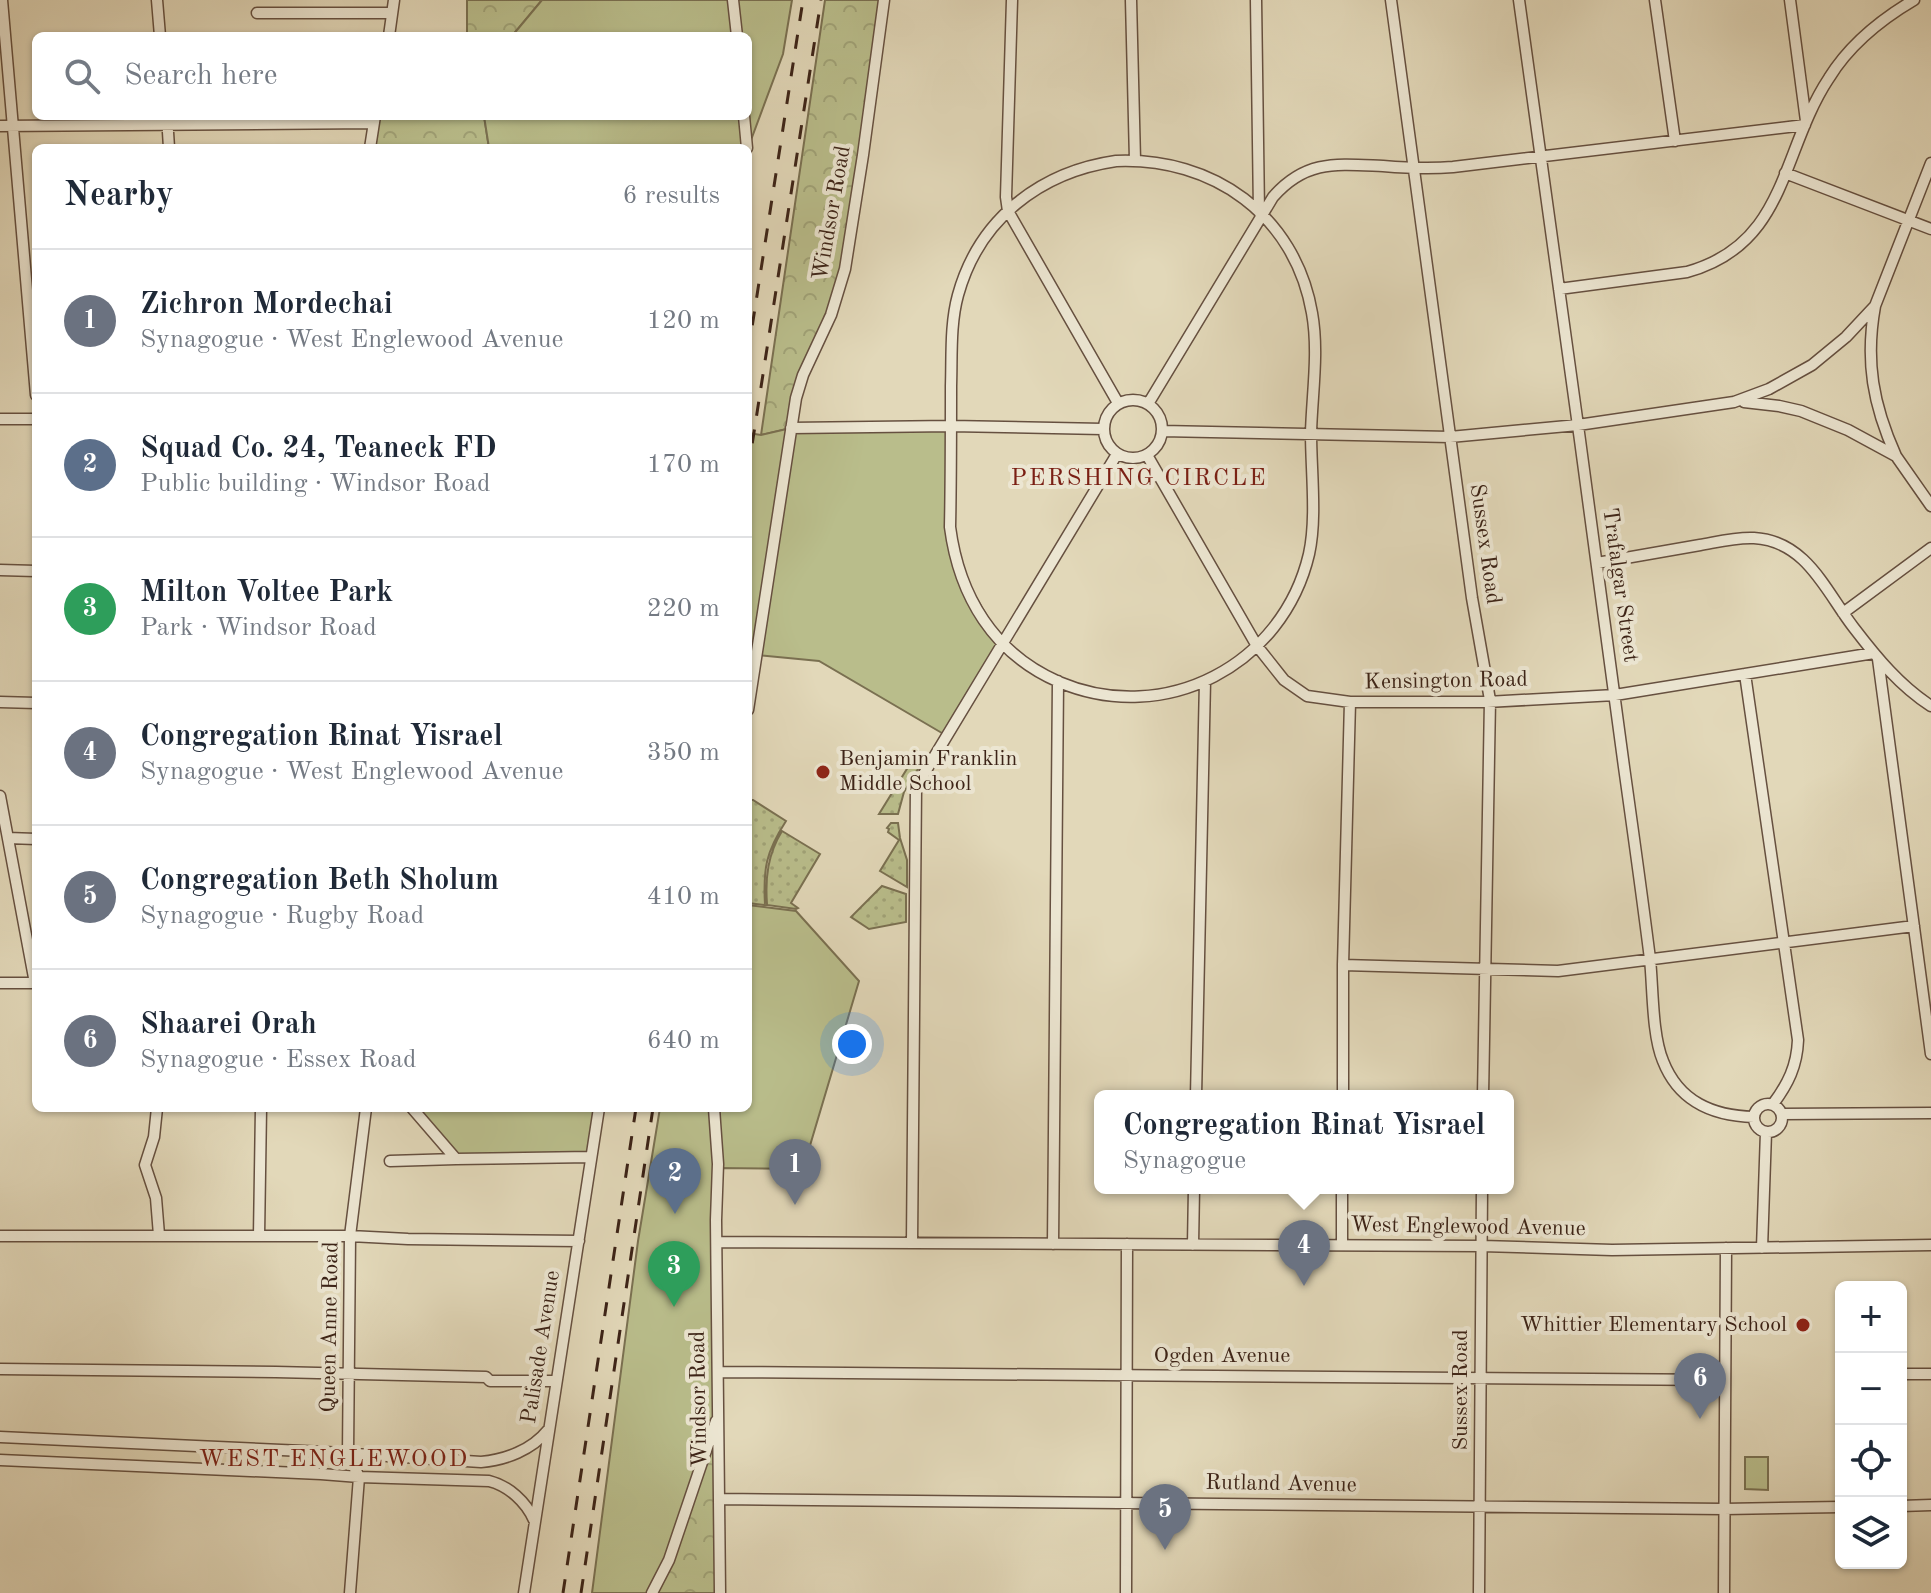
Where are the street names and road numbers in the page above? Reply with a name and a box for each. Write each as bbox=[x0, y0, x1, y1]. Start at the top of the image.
street label: Windsor Road bbox=[809, 144, 855, 282]
street label: Sussex Road bbox=[1466, 482, 1504, 606]
street label: Trafalgar Street bbox=[1598, 506, 1642, 664]
street label: Kensington Road bbox=[1364, 669, 1528, 693]
street label: West Englewood Avenue bbox=[1350, 1214, 1586, 1240]
street label: Queen Anne Road bbox=[318, 1241, 342, 1413]
street label: Palisade Avenue bbox=[518, 1269, 564, 1425]
street label: Sussex Road bbox=[1450, 1329, 1472, 1451]
street label: Windsor Road bbox=[687, 1331, 711, 1467]
street label: Ogden Avenue bbox=[1154, 1345, 1290, 1367]
street label: Rutland Avenue bbox=[1205, 1472, 1357, 1496]

